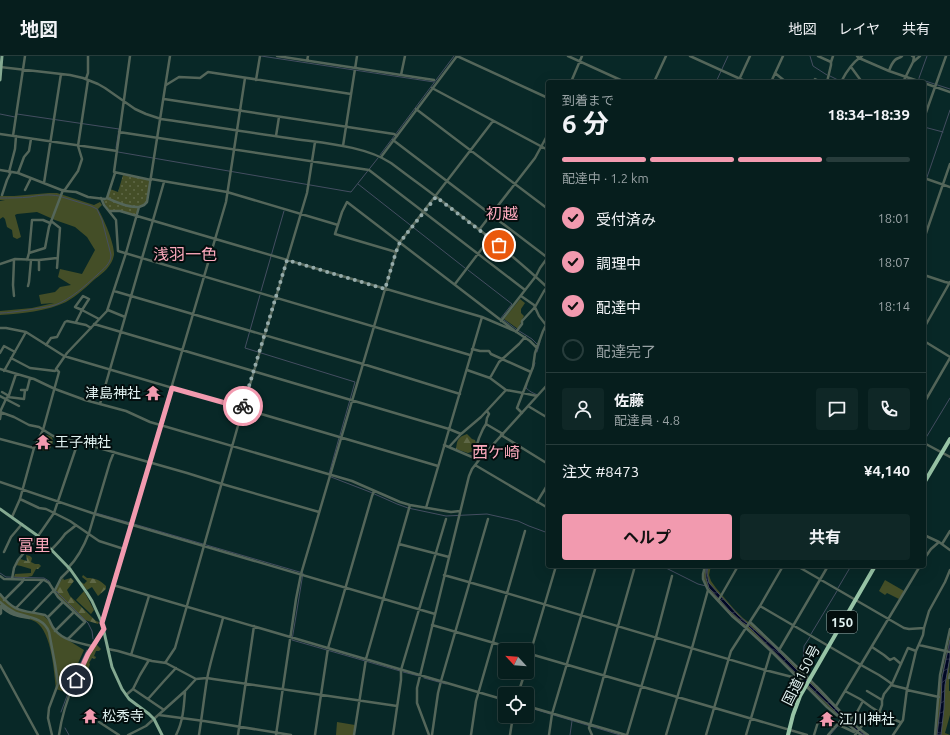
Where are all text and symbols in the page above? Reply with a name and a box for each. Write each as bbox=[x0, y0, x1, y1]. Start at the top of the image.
text: 地図 bbox=[20, 18, 58, 40]
text: 地図 bbox=[788, 21, 816, 37]
text: レイヤ bbox=[838, 21, 880, 37]
text: 共有 bbox=[902, 21, 930, 37]
text: 到着まで bbox=[562, 93, 614, 107]
text: 18:34–18:39 bbox=[827, 106, 910, 123]
text: 6 分 bbox=[562, 109, 609, 138]
text: 配達中 · 1.2 km bbox=[562, 171, 649, 185]
district label: 初越 bbox=[486, 204, 518, 222]
icon: check bbox=[562, 207, 584, 229]
text: 受付済み bbox=[596, 211, 656, 228]
text: 18:01 bbox=[877, 211, 910, 225]
pin bbox=[482, 228, 516, 262]
icon: bag bbox=[488, 234, 510, 256]
district label: 浅羽一色 bbox=[153, 245, 217, 263]
icon: check bbox=[562, 251, 584, 273]
text: 調理中 bbox=[596, 255, 641, 272]
text: 18:07 bbox=[877, 255, 910, 269]
icon: check bbox=[562, 295, 584, 317]
text: 配達中 bbox=[596, 299, 641, 316]
text: 18:14 bbox=[877, 299, 910, 313]
text: 配達完了 bbox=[596, 343, 656, 360]
temple icon: 津島神社 bbox=[144, 384, 162, 402]
place label: 津島神社 bbox=[85, 385, 141, 401]
courier bbox=[223, 386, 263, 426]
button: person bbox=[562, 388, 604, 430]
button: chat bbox=[816, 388, 858, 430]
button: phone bbox=[868, 388, 910, 430]
text: 佐藤 bbox=[614, 392, 644, 409]
icon: bike bbox=[232, 395, 254, 417]
text: 配達員 · 4.8 bbox=[614, 413, 680, 427]
temple icon: 王子神社 bbox=[34, 433, 52, 451]
place label: 王子神社 bbox=[55, 434, 111, 450]
district label: 西ケ崎 bbox=[472, 443, 520, 461]
text: ¥4,140 bbox=[864, 462, 910, 479]
text: 注文 #8473 bbox=[562, 463, 639, 480]
button: ヘルプ bbox=[562, 514, 732, 560]
button: 共有 bbox=[740, 514, 910, 560]
district label: 富里 bbox=[18, 536, 50, 554]
road number: 150 bbox=[827, 611, 857, 633]
street label: 国道150号 bbox=[779, 642, 823, 708]
north arrow bbox=[498, 643, 534, 679]
map controls bbox=[498, 643, 534, 723]
pin bbox=[59, 663, 93, 697]
icon: home bbox=[65, 669, 87, 691]
button: locate bbox=[498, 687, 534, 723]
temple icon: 松秀寺 bbox=[81, 707, 99, 725]
place label: 松秀寺 bbox=[102, 708, 144, 724]
temple icon: 江川神社 bbox=[818, 710, 836, 728]
place label: 江川神社 bbox=[839, 711, 895, 727]

